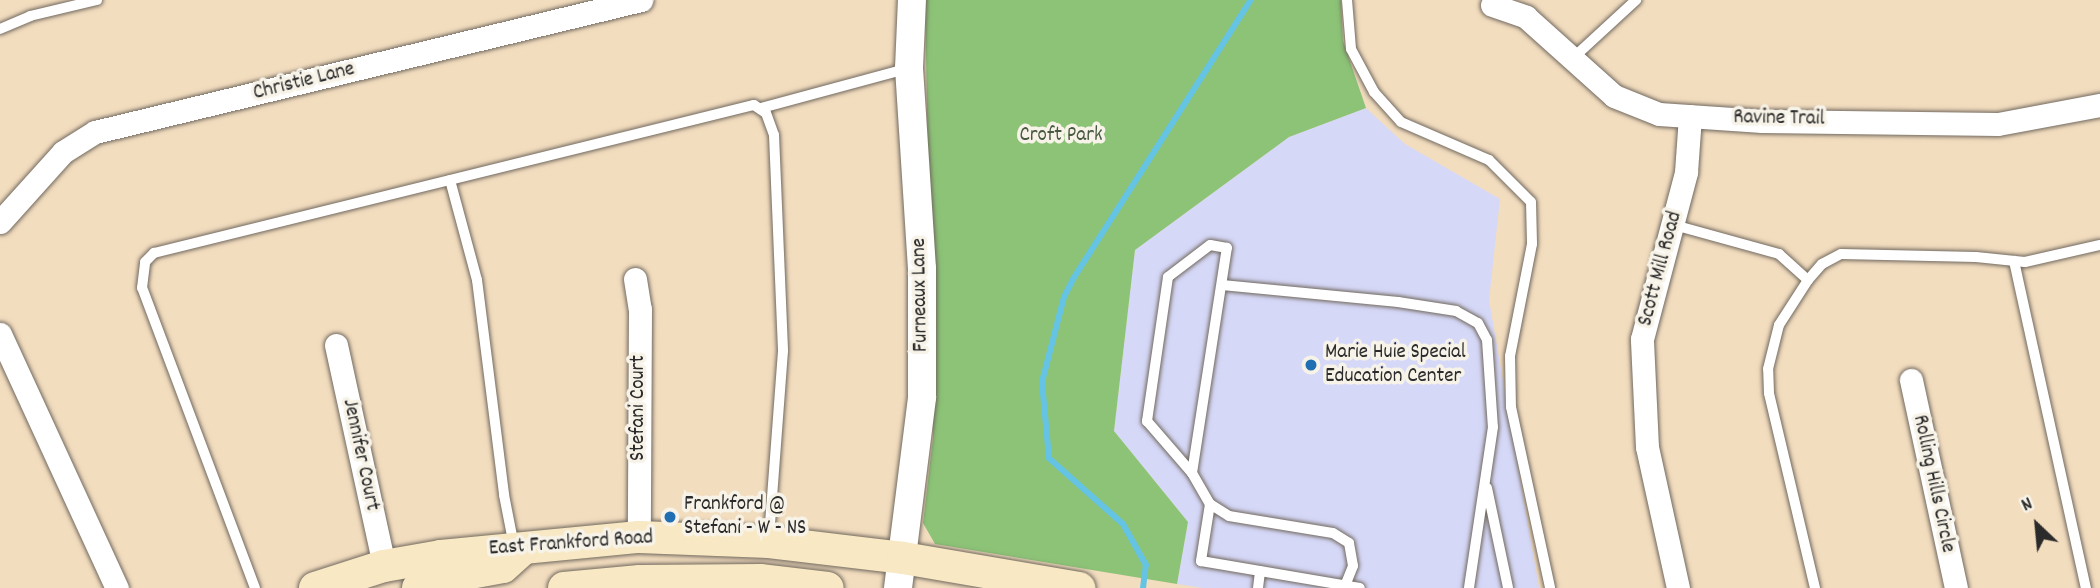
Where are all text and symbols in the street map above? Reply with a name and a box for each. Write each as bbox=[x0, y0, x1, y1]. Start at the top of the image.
street label: Christie Lane bbox=[251, 57, 357, 107]
street label: Ravine Trail bbox=[1733, 106, 1825, 132]
park label: Croft Park bbox=[1019, 123, 1103, 149]
street label: Scott Mill Road bbox=[1634, 209, 1688, 329]
street label: Furneaux Lane bbox=[907, 238, 935, 352]
place label: Marie Huie Special Education Center bbox=[1325, 340, 1466, 390]
street label: Stefani Court bbox=[626, 355, 652, 461]
marker: Marie Huie Special Education Center bbox=[1303, 357, 1319, 373]
street label: Jennifer Court bbox=[336, 397, 384, 513]
street label: Rolling Hills Circle bbox=[1906, 413, 1960, 555]
north arrow bbox=[2002, 490, 2072, 560]
text: N bbox=[2017, 491, 2038, 520]
place label: Frankford @ Stefani - W - NS bbox=[684, 492, 806, 542]
marker: Frankford @ Stefani - W - NS bbox=[662, 509, 678, 525]
street label: East Frankford Road bbox=[488, 526, 654, 562]

